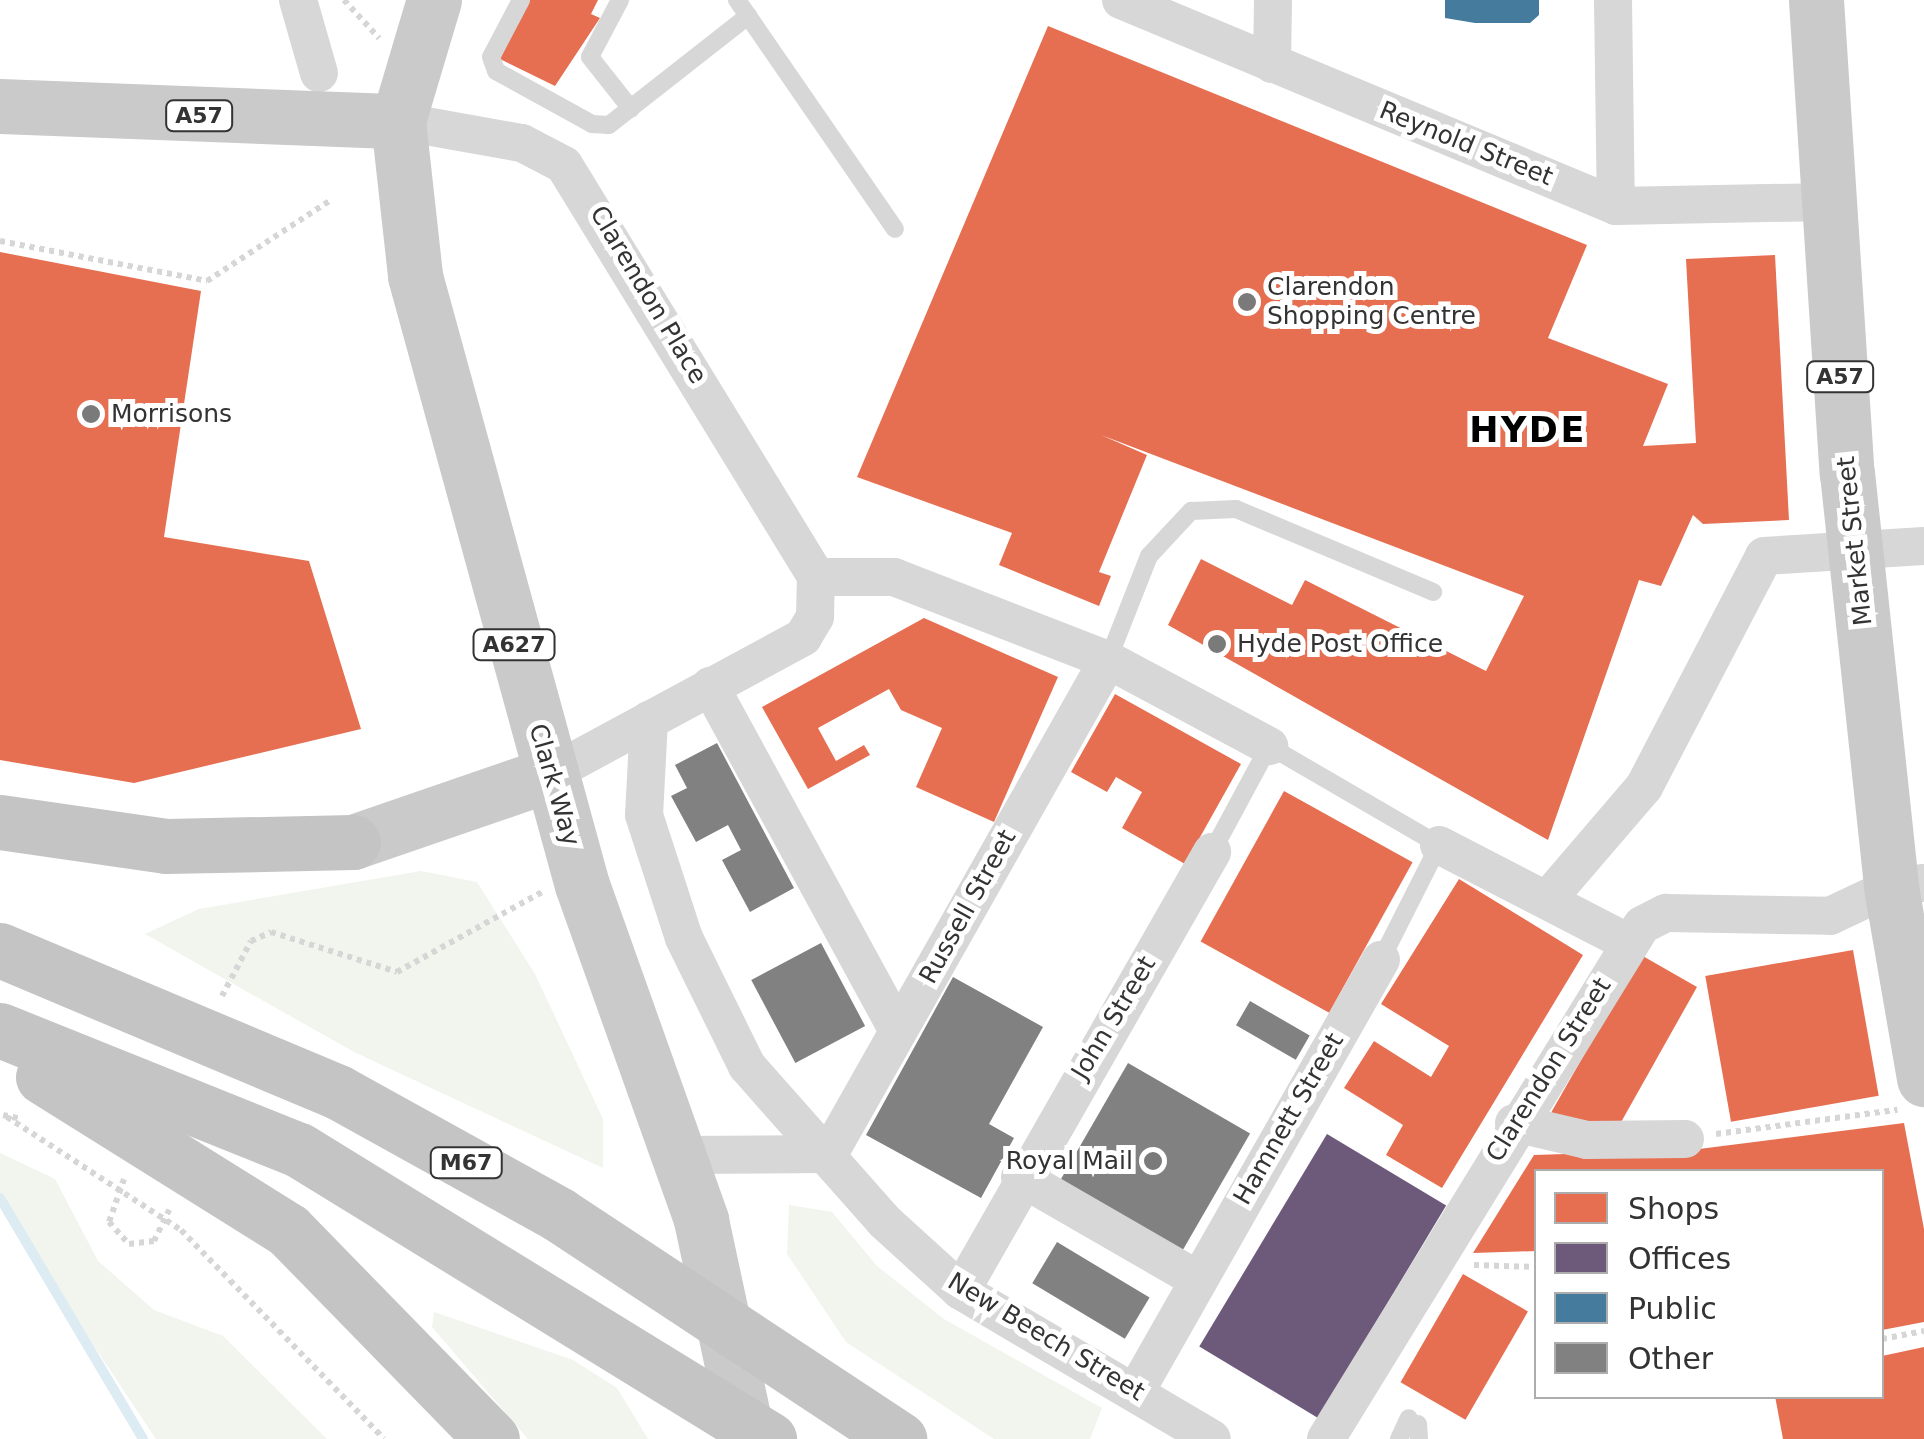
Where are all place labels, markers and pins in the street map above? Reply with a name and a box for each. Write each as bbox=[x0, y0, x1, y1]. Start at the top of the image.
place label: Clarendon Shopping Centre bbox=[1267, 273, 1476, 332]
marker: Clarendon Shopping Centre bbox=[1236, 291, 1258, 313]
place label: Morrisons bbox=[111, 399, 232, 429]
marker: Morrisons bbox=[80, 403, 102, 425]
place label: Hyde Post Office bbox=[1237, 629, 1443, 659]
marker: Hyde Post Office bbox=[1206, 633, 1228, 655]
place label: Royal Mail bbox=[1006, 1146, 1133, 1176]
marker: Royal Mail bbox=[1142, 1150, 1164, 1172]

